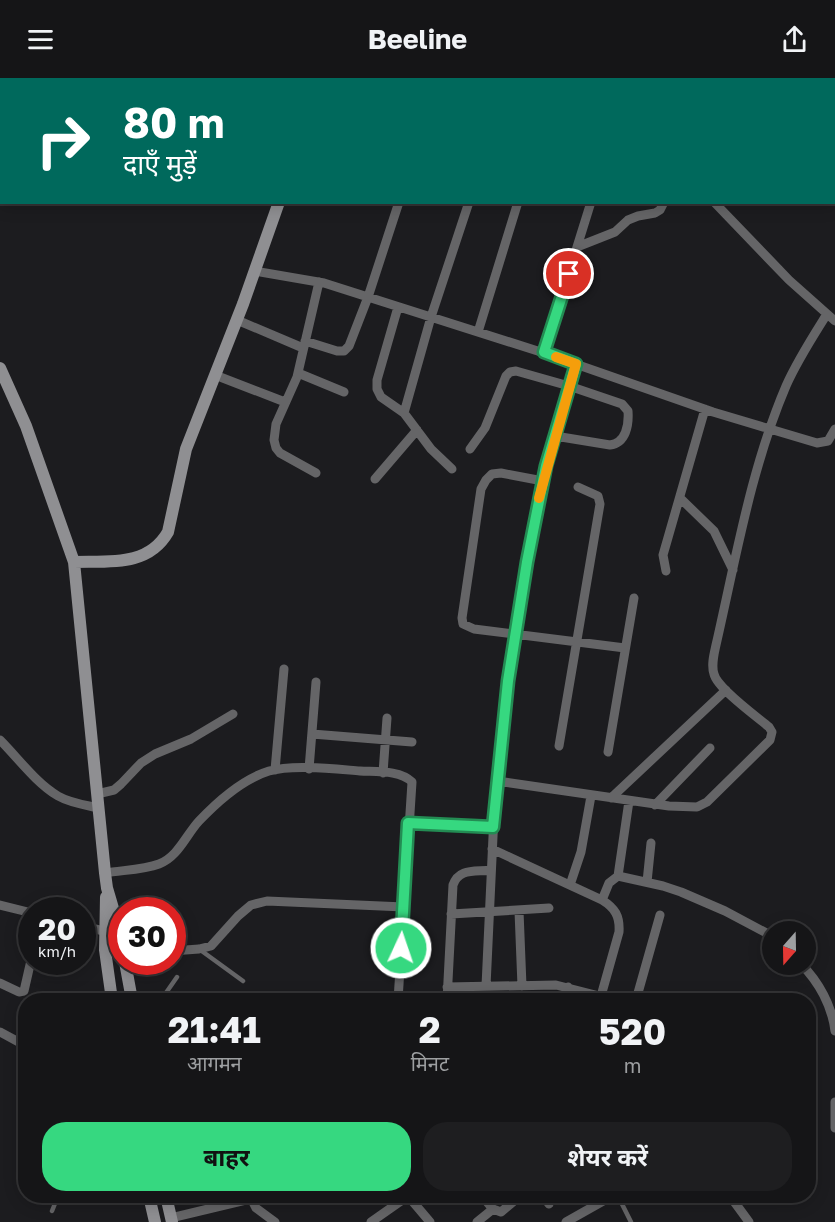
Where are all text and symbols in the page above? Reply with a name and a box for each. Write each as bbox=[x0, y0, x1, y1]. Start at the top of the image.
icon: menu bbox=[24, 23, 57, 56]
text: Beeline bbox=[368, 23, 467, 55]
icon: share bbox=[778, 23, 811, 56]
text: 80 m bbox=[123, 97, 224, 147]
icon: right bbox=[24, 102, 102, 180]
text: दाएँ मुड़ें bbox=[123, 148, 197, 180]
pin bbox=[543, 248, 594, 299]
icon: arrive bbox=[552, 257, 585, 290]
speed limit sign: 30 bbox=[108, 897, 186, 975]
text: 20 bbox=[38, 911, 76, 947]
position arrow bbox=[369, 916, 433, 980]
north arrow bbox=[762, 921, 816, 975]
map controls bbox=[762, 921, 816, 975]
text: km/h bbox=[38, 942, 76, 960]
text: 21:41 bbox=[168, 1008, 261, 1051]
text: 2 bbox=[419, 1008, 441, 1051]
text: 520 bbox=[599, 1010, 666, 1053]
text: आगमन bbox=[187, 1051, 242, 1075]
text: मिनट bbox=[411, 1051, 449, 1075]
text: m bbox=[624, 1053, 641, 1077]
button: बाहर bbox=[42, 1122, 411, 1191]
button: शेयर करें bbox=[423, 1122, 792, 1191]

